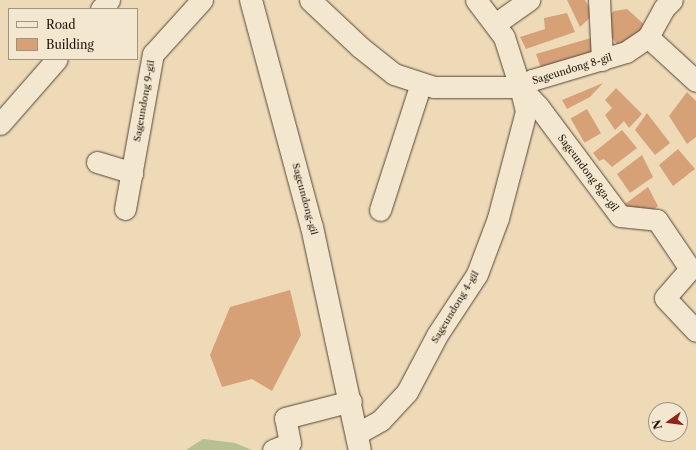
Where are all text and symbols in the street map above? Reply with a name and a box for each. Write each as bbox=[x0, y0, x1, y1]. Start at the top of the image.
legend bbox=[8, 8, 138, 60]
text: Road bbox=[46, 17, 76, 32]
text: Building bbox=[46, 37, 94, 52]
street label: Sageundong 8-gil bbox=[531, 51, 613, 87]
street label: Sageundong 9-gil bbox=[131, 59, 157, 143]
street label: Sageundong 8ga-gil bbox=[555, 132, 621, 214]
street label: Sageundong-gil bbox=[290, 162, 320, 236]
street label: Sageundong 4-gil bbox=[429, 269, 481, 345]
north arrow bbox=[648, 402, 688, 442]
text: N bbox=[649, 418, 665, 431]

